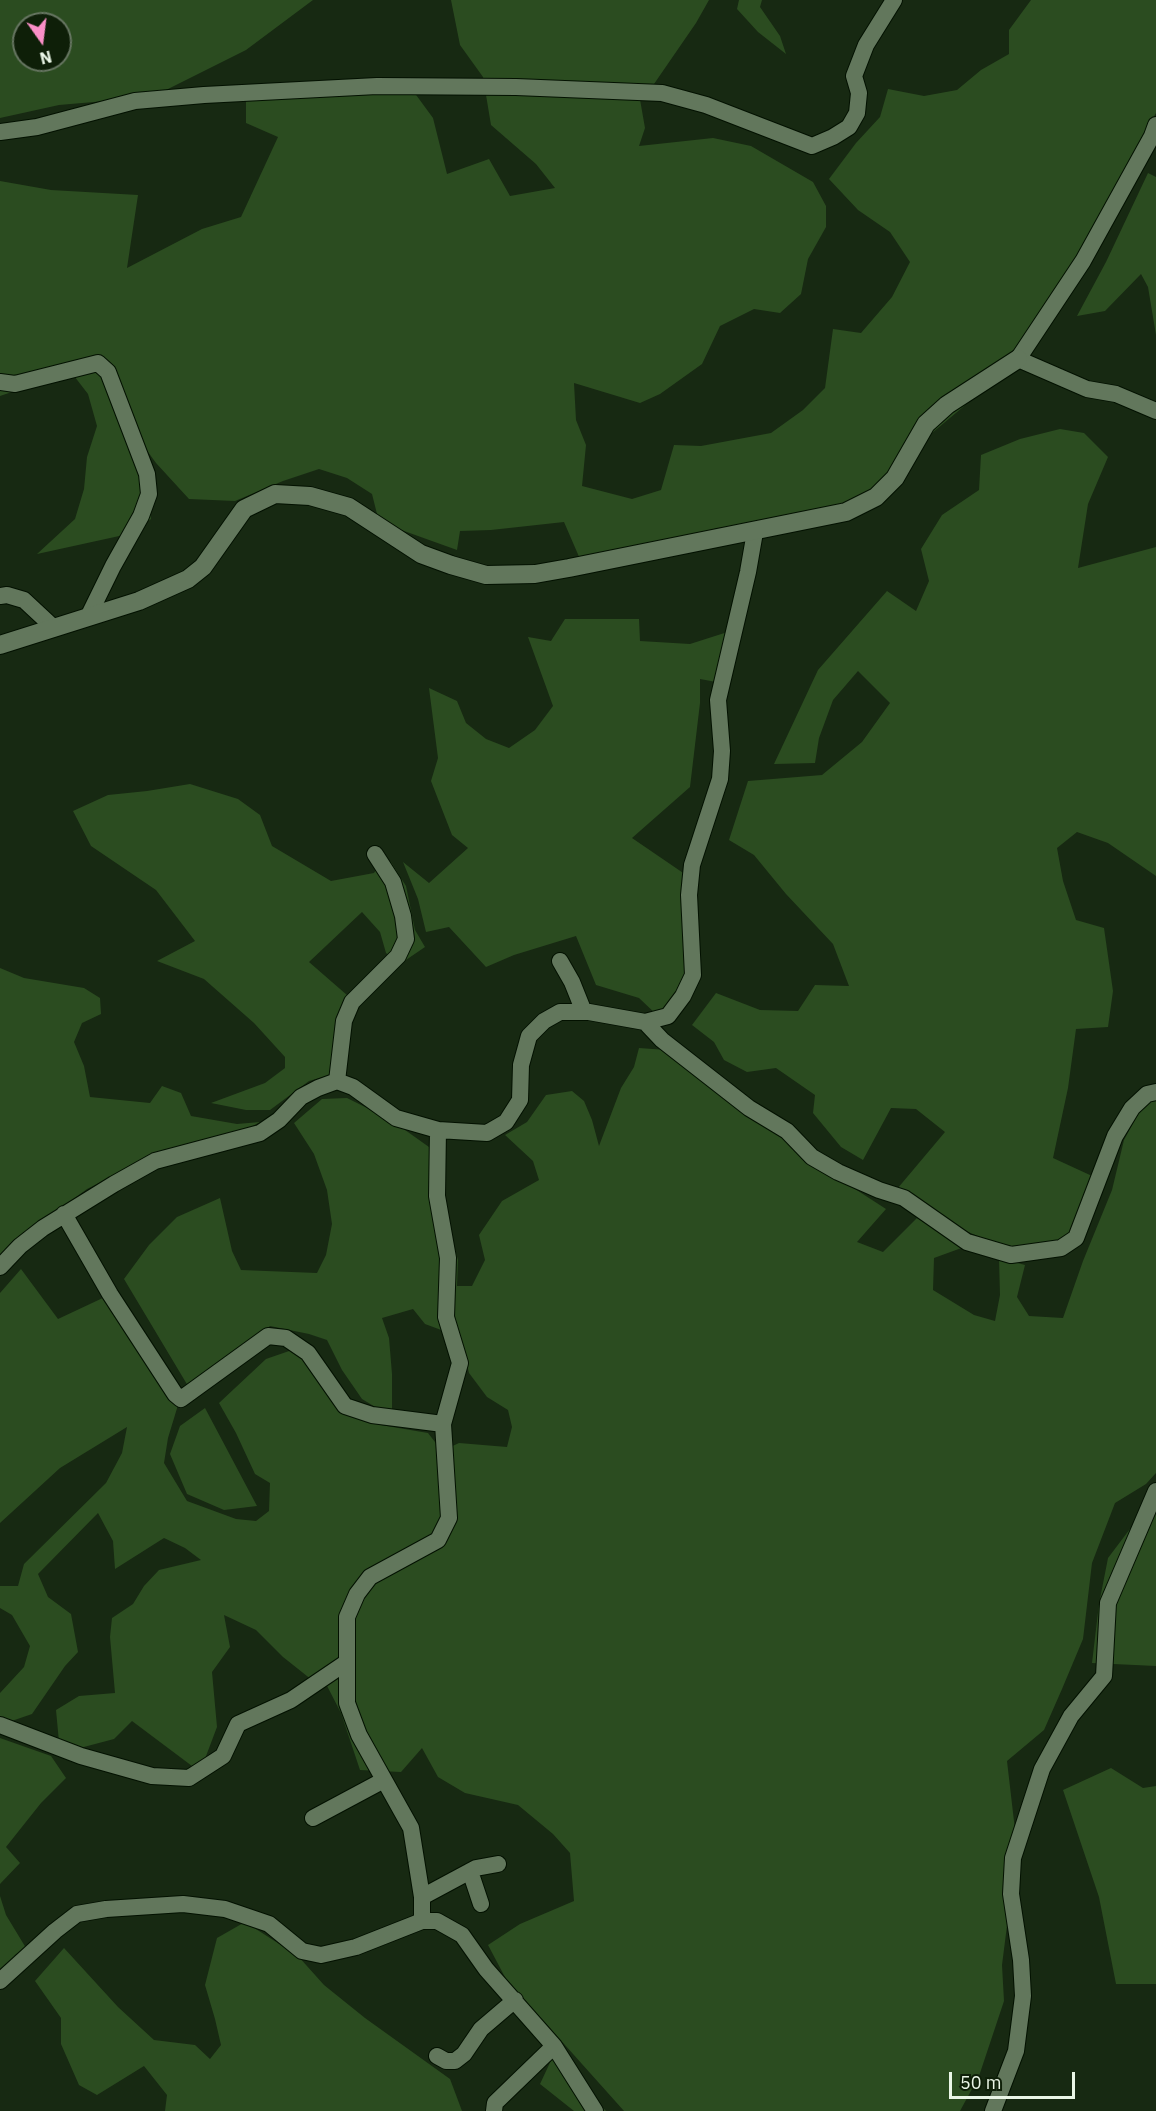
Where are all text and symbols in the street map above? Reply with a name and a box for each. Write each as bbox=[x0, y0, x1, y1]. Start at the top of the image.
north arrow bbox=[12, 12, 72, 72]
text: N bbox=[38, 46, 54, 69]
scale bar bbox=[952, 2060, 1078, 2098]
text: 50 m bbox=[960, 2071, 1002, 2094]

